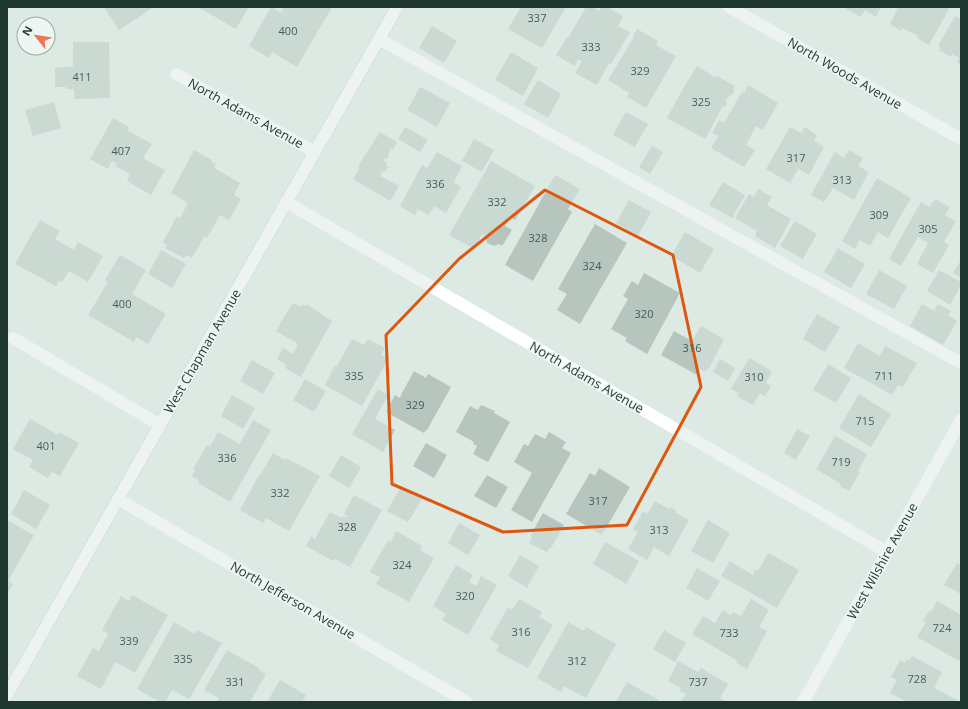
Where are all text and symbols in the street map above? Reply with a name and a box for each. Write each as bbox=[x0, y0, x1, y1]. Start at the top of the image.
house number: 337 bbox=[528, 10, 546, 25]
north arrow bbox=[16, 16, 56, 56]
text: N bbox=[18, 23, 36, 38]
house number: 400 bbox=[279, 23, 297, 38]
street label: North Woods Avenue bbox=[784, 33, 906, 113]
house number: 333 bbox=[582, 39, 600, 54]
house number: 329 bbox=[631, 63, 649, 78]
house number: 411 bbox=[73, 69, 91, 84]
street label: North Adams Avenue bbox=[185, 74, 307, 152]
house number: 325 bbox=[692, 94, 710, 109]
house number: 407 bbox=[112, 143, 130, 158]
house number: 317 bbox=[787, 150, 805, 165]
house number: 313 bbox=[833, 172, 851, 187]
house number: 336 bbox=[426, 176, 444, 191]
house number: 332 bbox=[488, 194, 506, 209]
house number: 309 bbox=[870, 207, 888, 222]
house number: 305 bbox=[919, 221, 937, 236]
house number: 328 bbox=[529, 230, 547, 245]
house number: 324 bbox=[583, 258, 602, 273]
street label: West Chapman Avenue bbox=[159, 286, 245, 416]
house number: 400 bbox=[113, 296, 131, 311]
house number: 320 bbox=[635, 306, 653, 321]
street label: North Adams Avenue bbox=[527, 337, 647, 417]
house number: 316 bbox=[683, 340, 701, 355]
house number: 335 bbox=[345, 368, 363, 383]
house number: 711 bbox=[875, 368, 893, 383]
house number: 310 bbox=[745, 369, 763, 384]
house number: 329 bbox=[406, 397, 424, 412]
house number: 715 bbox=[856, 413, 874, 428]
house number: 401 bbox=[37, 438, 55, 453]
house number: 336 bbox=[218, 450, 236, 465]
house number: 719 bbox=[832, 454, 850, 469]
house number: 332 bbox=[271, 485, 289, 500]
house number: 317 bbox=[589, 493, 607, 508]
street label: West Wilshire Avenue bbox=[842, 499, 922, 623]
house number: 328 bbox=[338, 519, 356, 534]
house number: 313 bbox=[650, 522, 668, 537]
street label: North Jefferson Avenue bbox=[227, 557, 359, 643]
house number: 324 bbox=[393, 557, 412, 572]
house number: 320 bbox=[456, 588, 474, 603]
house number: 724 bbox=[933, 620, 952, 635]
house number: 316 bbox=[512, 624, 530, 639]
house number: 733 bbox=[720, 625, 738, 640]
house number: 339 bbox=[120, 633, 138, 648]
house number: 335 bbox=[174, 651, 192, 666]
house number: 312 bbox=[568, 653, 586, 668]
house number: 728 bbox=[908, 671, 926, 686]
house number: 331 bbox=[226, 674, 244, 689]
house number: 737 bbox=[689, 674, 707, 689]

